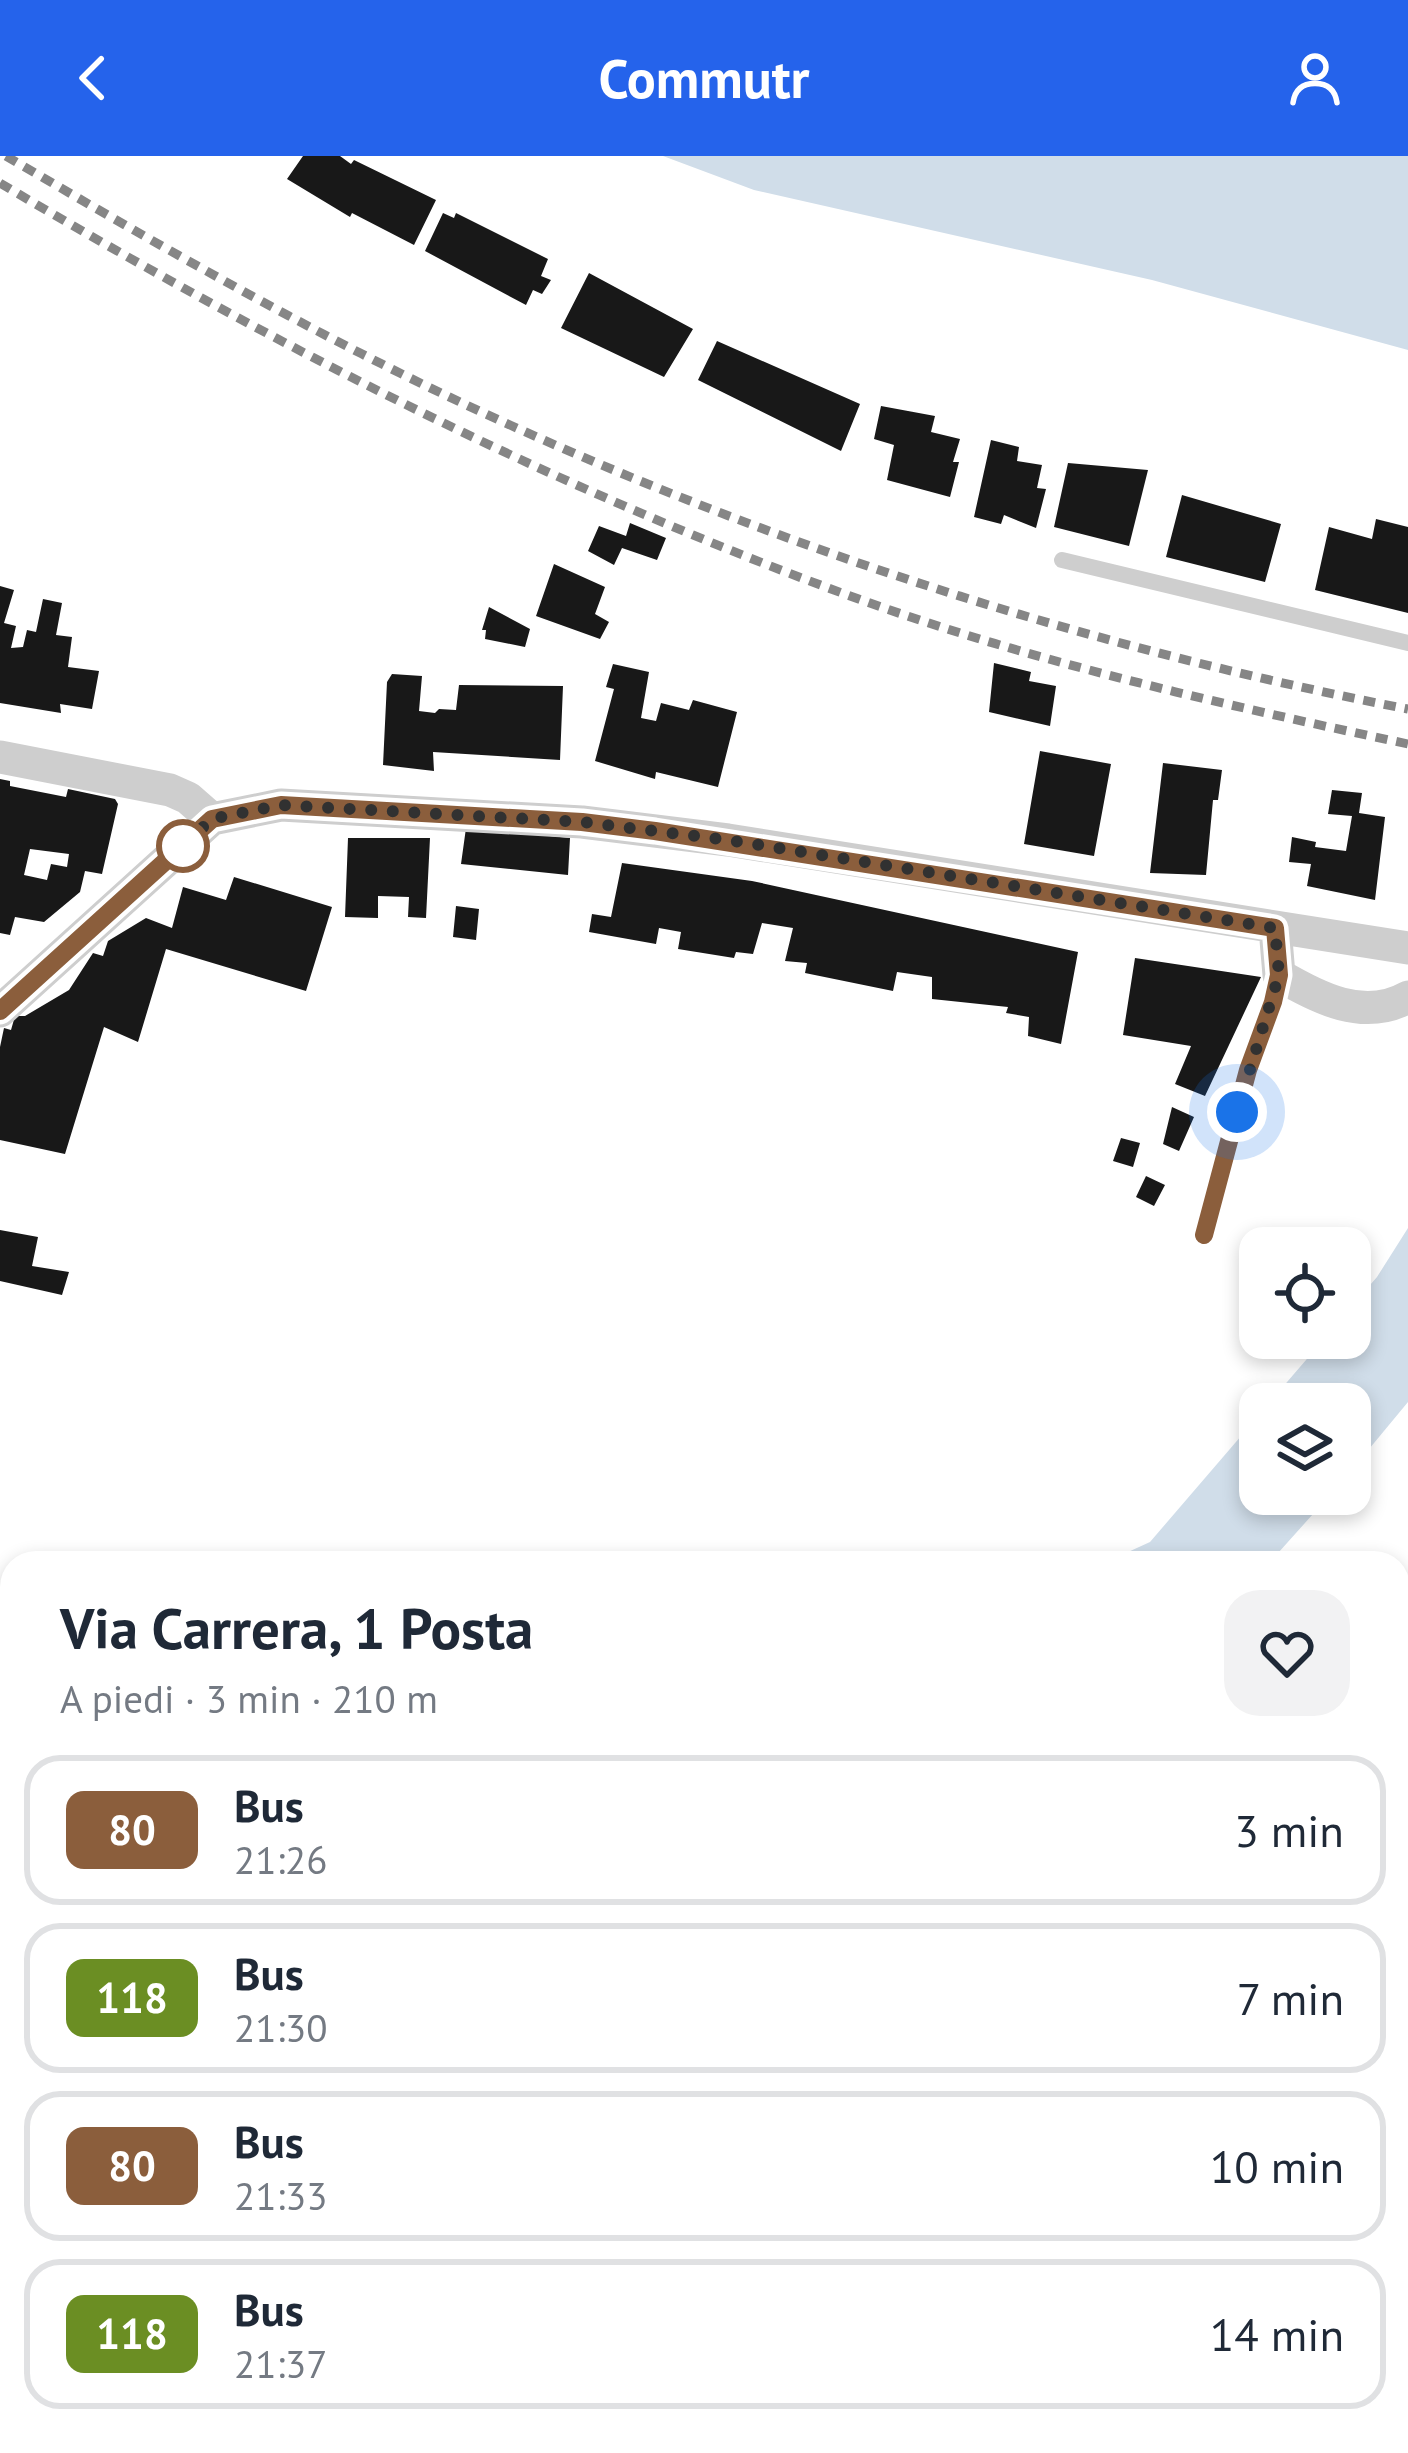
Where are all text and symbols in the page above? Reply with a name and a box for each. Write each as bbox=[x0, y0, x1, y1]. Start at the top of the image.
text: Commutr bbox=[598, 43, 810, 113]
icon: back bbox=[60, 45, 126, 111]
icon: person bbox=[1282, 45, 1348, 111]
unlabelled marker bbox=[158, 821, 208, 871]
your location bbox=[1207, 1082, 1267, 1142]
map controls bbox=[1239, 1227, 1371, 1515]
button: locate bbox=[1239, 1227, 1371, 1359]
button: layers bbox=[1239, 1383, 1371, 1515]
button: heart bbox=[1224, 1590, 1350, 1716]
text: Via Carrera, 1 Posta bbox=[60, 1591, 533, 1665]
text: A piedi · 3 min · 210 m bbox=[60, 1673, 438, 1724]
text: Bus bbox=[234, 1776, 304, 1834]
text: 3 min bbox=[1234, 1801, 1344, 1859]
text: 80 bbox=[108, 1802, 156, 1857]
text: 21:26 bbox=[234, 1834, 328, 1885]
text: Bus bbox=[234, 1944, 304, 2002]
text: 7 min bbox=[1237, 1969, 1344, 2027]
text: 118 bbox=[96, 1970, 168, 2025]
text: 21:30 bbox=[234, 2002, 328, 2053]
text: Bus bbox=[234, 2112, 304, 2170]
text: 10 min bbox=[1210, 2137, 1344, 2195]
text: 80 bbox=[108, 2138, 156, 2193]
text: 21:33 bbox=[234, 2170, 328, 2221]
text: Bus bbox=[234, 2280, 304, 2338]
text: 14 min bbox=[1210, 2305, 1344, 2363]
text: 118 bbox=[96, 2306, 168, 2361]
text: 21:37 bbox=[234, 2338, 328, 2389]

